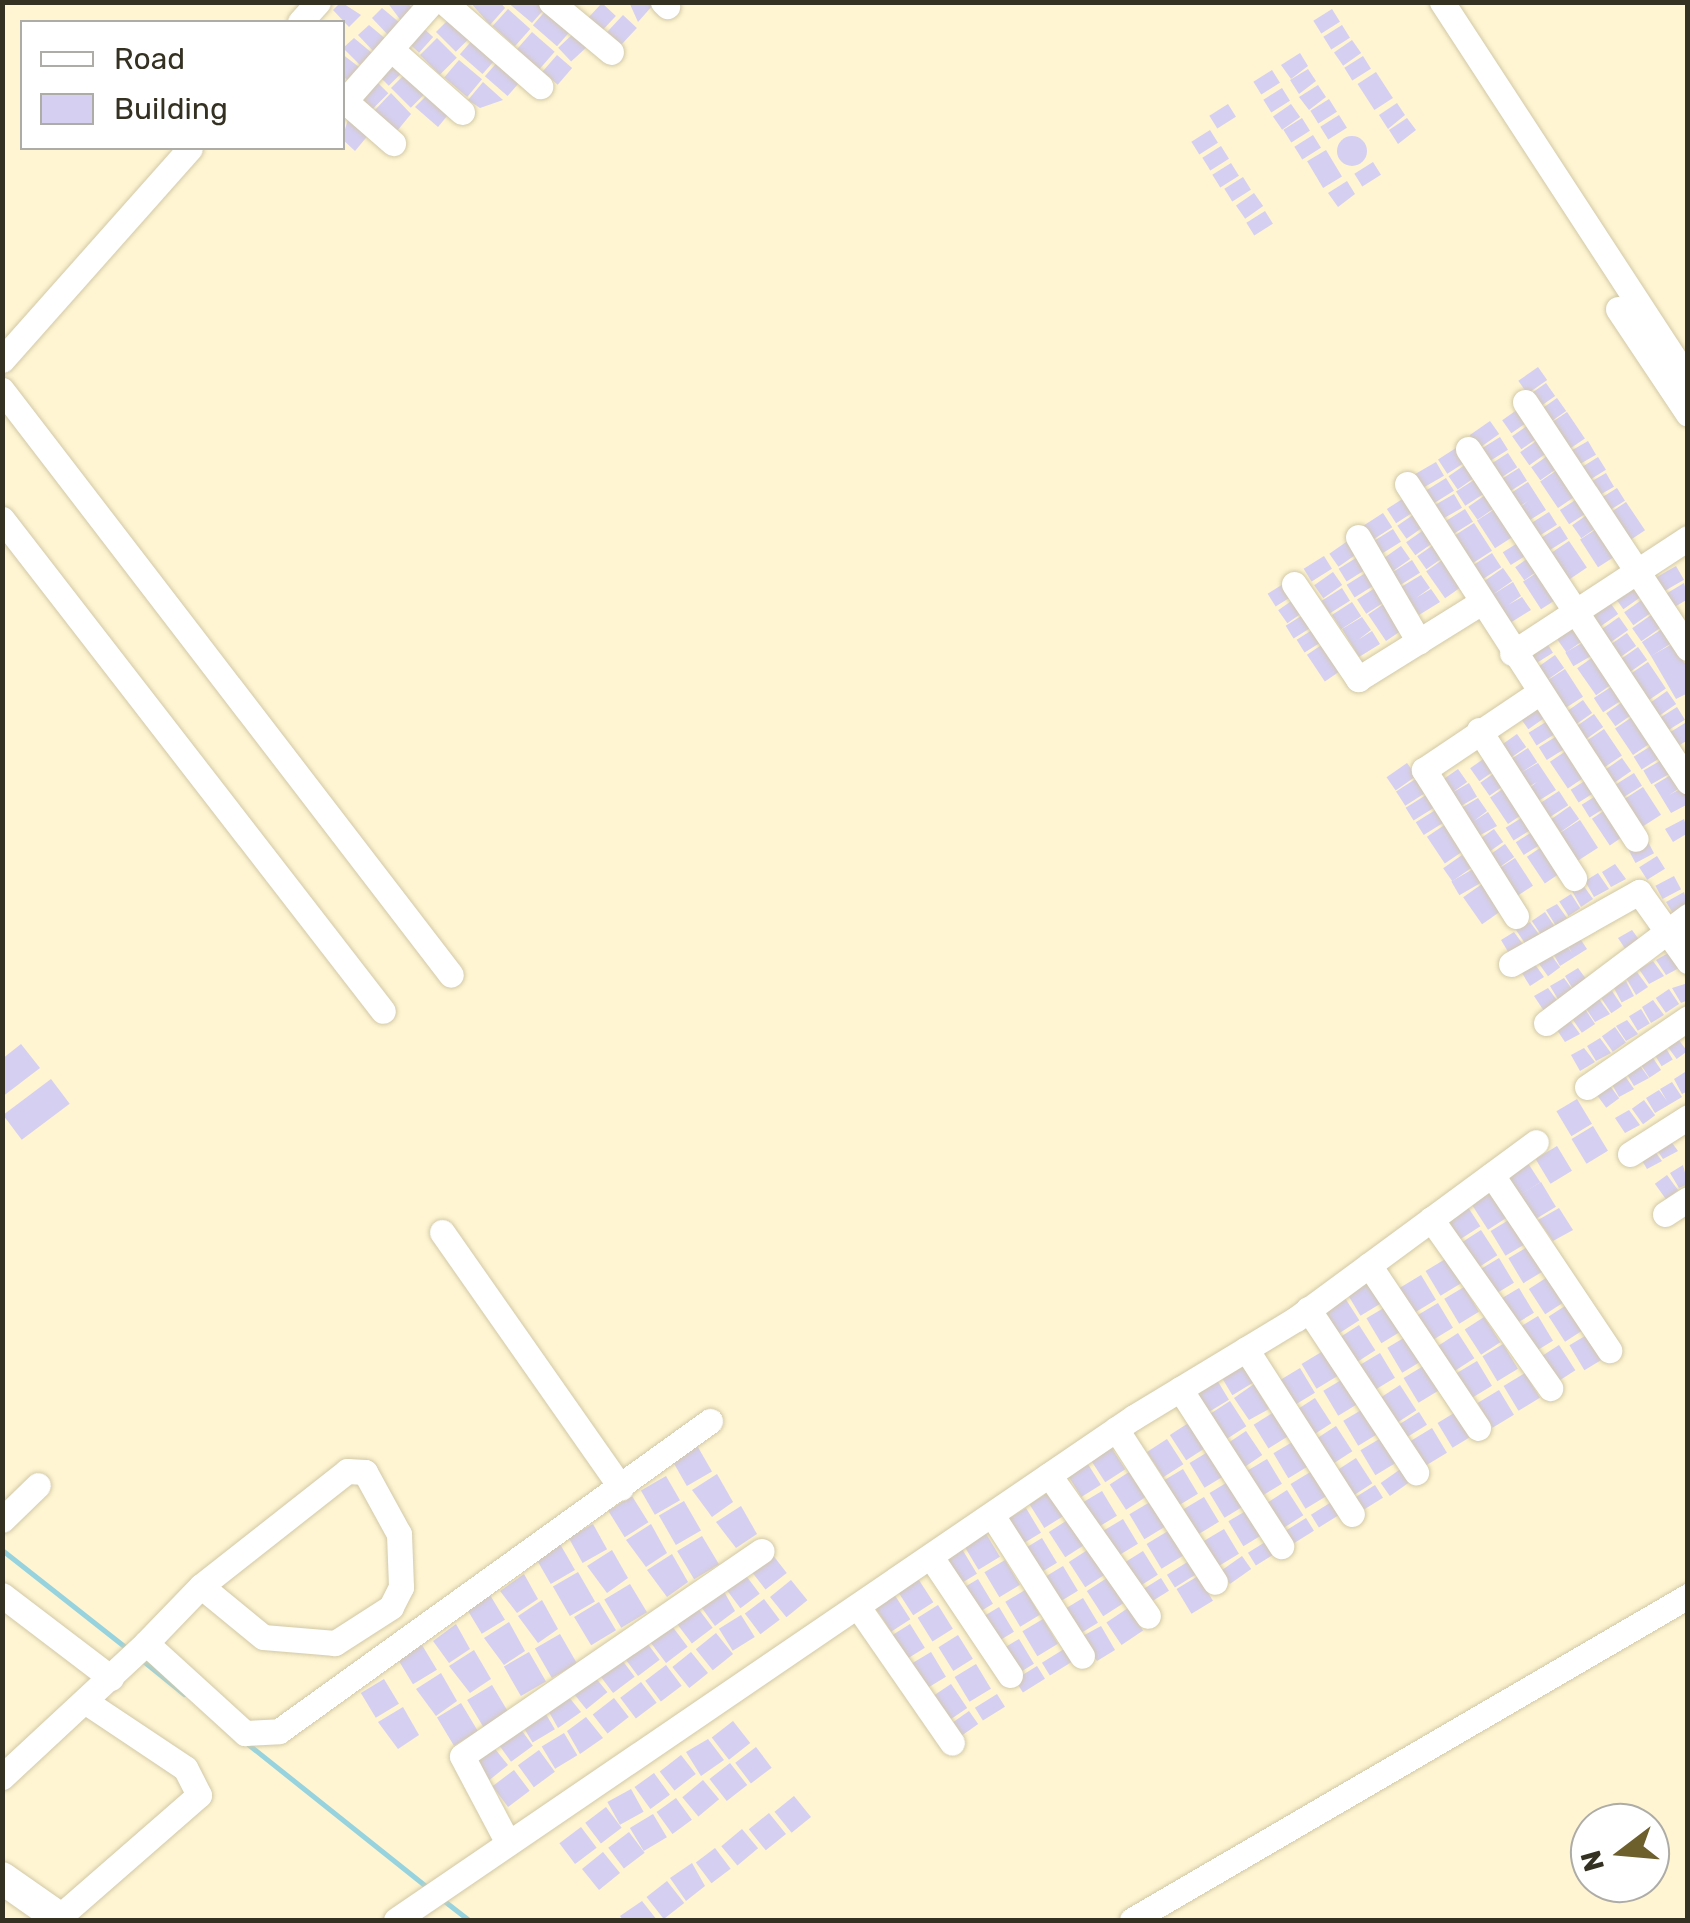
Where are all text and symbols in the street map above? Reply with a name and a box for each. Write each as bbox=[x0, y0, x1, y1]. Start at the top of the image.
legend bbox=[20, 20, 345, 150]
text: Road bbox=[114, 41, 185, 77]
text: Building bbox=[114, 91, 228, 127]
north arrow bbox=[1570, 1803, 1670, 1903]
text: N bbox=[1574, 1847, 1611, 1875]

